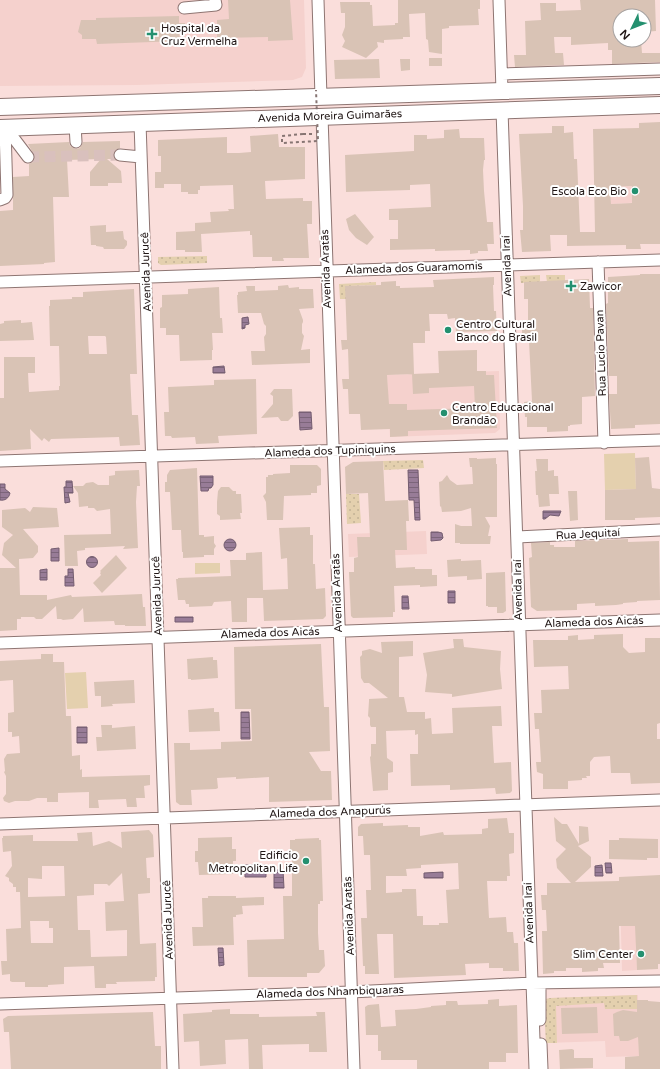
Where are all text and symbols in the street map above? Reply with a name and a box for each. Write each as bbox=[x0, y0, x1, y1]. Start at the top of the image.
north arrow bbox=[612, 8, 652, 48]
place label: Hospital da Cruz Vermelha bbox=[161, 22, 237, 48]
text: N bbox=[617, 27, 633, 42]
marker: Hospital da Cruz Vermelha bbox=[146, 28, 158, 40]
street label: Avenida Moreira Guimarães bbox=[258, 107, 402, 125]
place label: Escola Eco Bio bbox=[551, 185, 627, 198]
marker: Escola Eco Bio bbox=[630, 186, 640, 196]
street label: Avenida Aratãs bbox=[318, 229, 334, 309]
street label: Avenida Jurucê bbox=[138, 232, 154, 312]
street label: Avenida Iraí bbox=[499, 235, 515, 297]
street label: Alameda dos Guaramomis bbox=[345, 259, 483, 277]
marker: Zawicor bbox=[565, 280, 577, 292]
place label: Zawicor bbox=[580, 280, 622, 293]
street label: Rua Lucio Pavan bbox=[593, 310, 609, 396]
place label: Centro Cultural Banco do Brasil bbox=[456, 318, 537, 344]
marker: Centro Cultural Banco do Brasil bbox=[443, 325, 453, 335]
place label: Centro Educacional Brandão bbox=[452, 401, 554, 427]
marker: Centro Educacional Brandão bbox=[439, 408, 449, 418]
street label: Alameda dos Tupiniquins bbox=[264, 442, 396, 460]
street label: Rua Jequitaí bbox=[555, 526, 621, 542]
street label: Avenida Aratãs bbox=[329, 553, 345, 633]
street label: Avenida Jurucê bbox=[149, 556, 165, 636]
street label: Avenida Iraí bbox=[511, 559, 525, 621]
street label: Alameda dos Aicás bbox=[544, 614, 644, 630]
street label: Alameda dos Aicás bbox=[220, 625, 320, 641]
street label: Alameda dos Anapurús bbox=[269, 803, 391, 821]
place label: Edificio Metropolitan Life bbox=[208, 849, 298, 875]
marker: Edificio Metropolitan Life bbox=[301, 856, 311, 866]
street label: Avenida Aratãs bbox=[341, 876, 357, 956]
street label: Avenida Jurucê bbox=[160, 880, 176, 960]
street label: Avenida Iraí bbox=[521, 882, 537, 944]
place label: Slim Center bbox=[573, 948, 634, 961]
marker: Slim Center bbox=[636, 949, 646, 959]
street label: Alameda dos Nhambiquaras bbox=[256, 983, 404, 1001]

